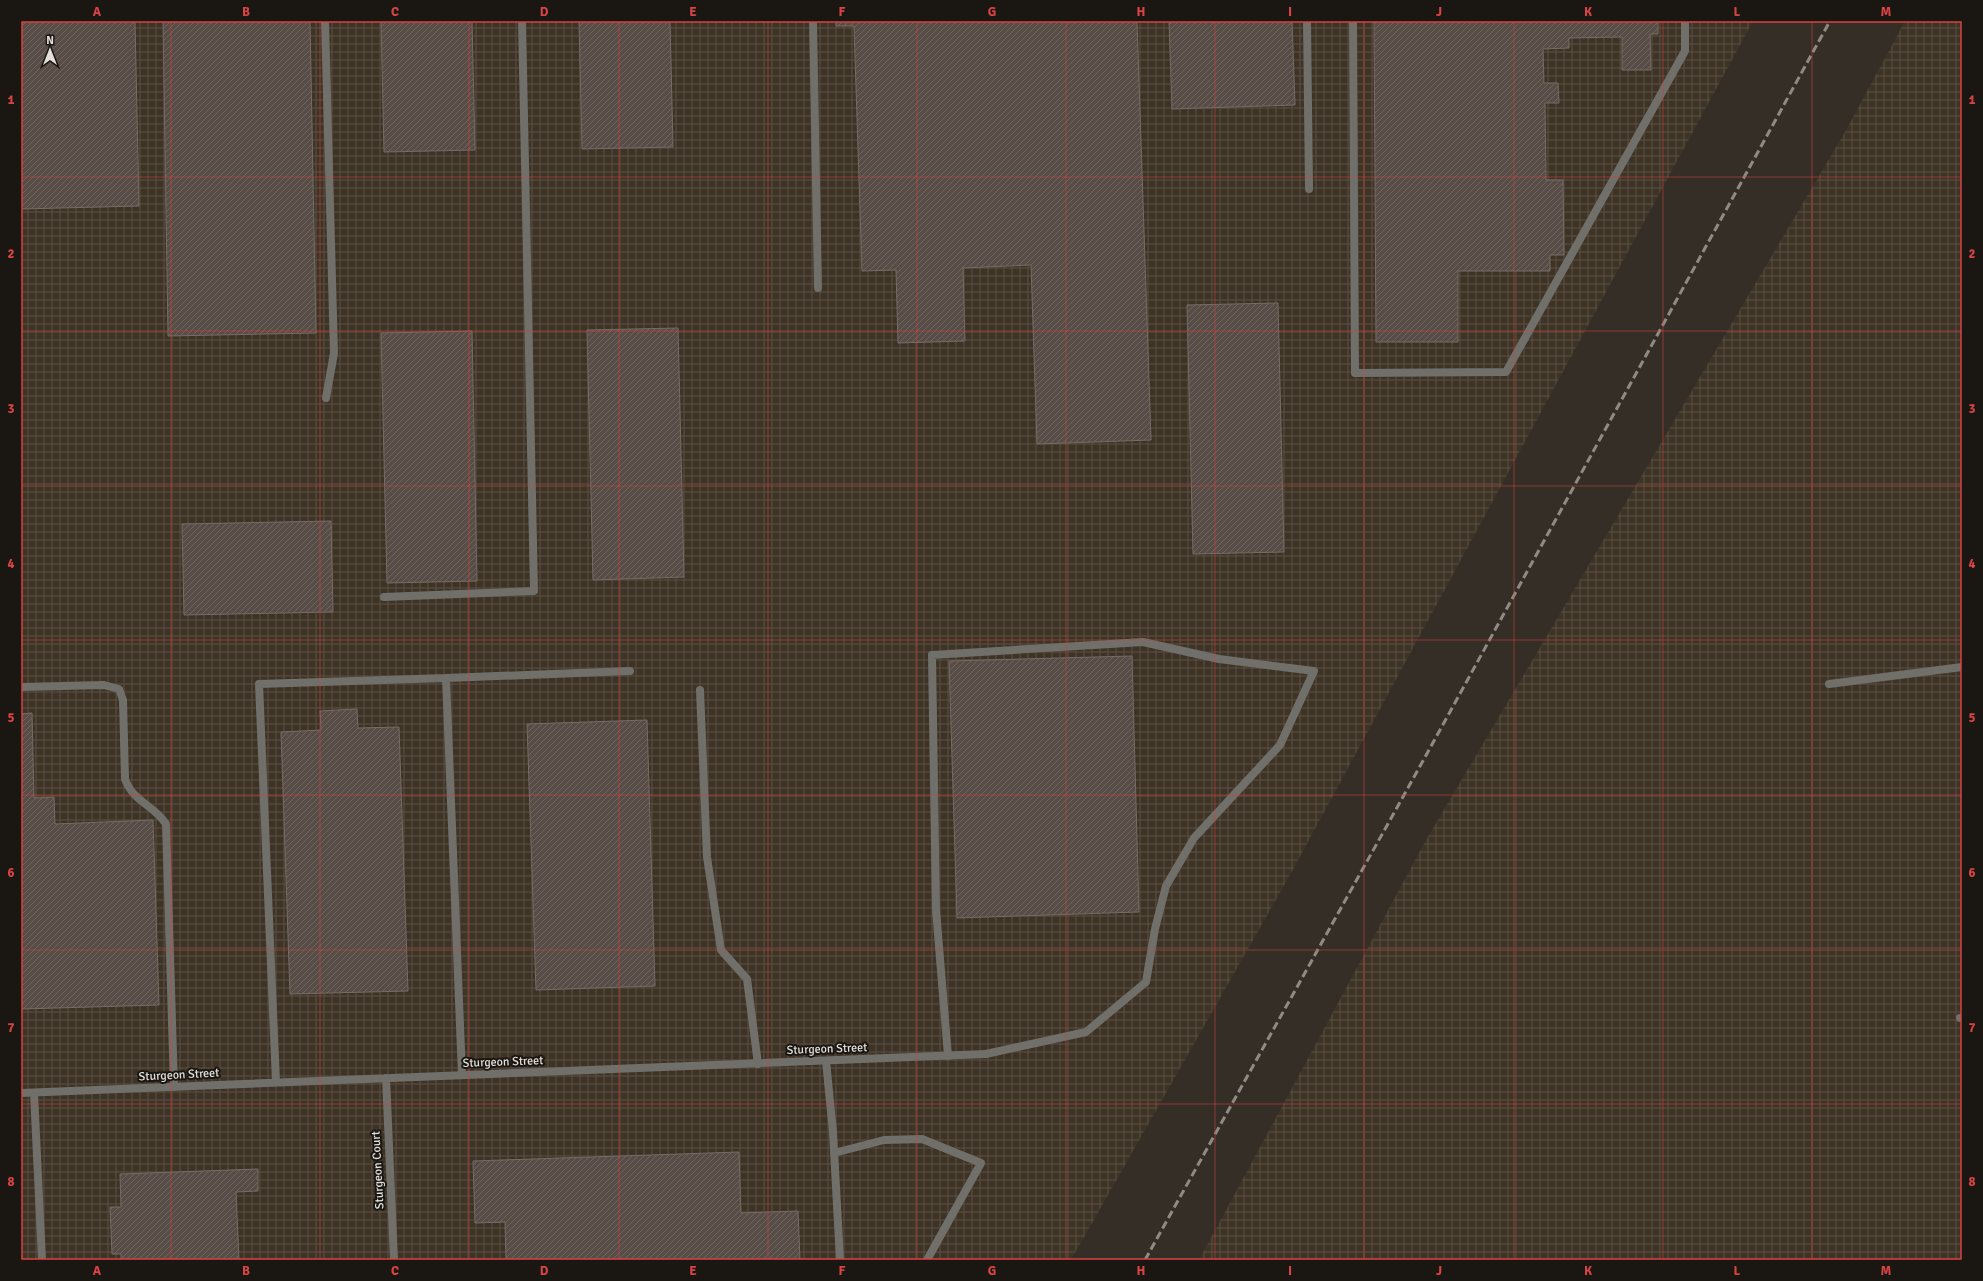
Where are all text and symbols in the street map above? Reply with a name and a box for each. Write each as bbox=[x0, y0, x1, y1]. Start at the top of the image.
text: A bbox=[93, 4, 102, 20]
text: B bbox=[242, 4, 250, 20]
text: C bbox=[391, 4, 399, 20]
text: D bbox=[540, 4, 549, 20]
text: E bbox=[689, 4, 697, 20]
text: F bbox=[839, 4, 846, 20]
text: G bbox=[988, 4, 996, 20]
text: H bbox=[1137, 4, 1145, 20]
text: I bbox=[1288, 4, 1292, 20]
text: J bbox=[1436, 4, 1442, 20]
text: K bbox=[1584, 4, 1592, 20]
text: L bbox=[1734, 4, 1741, 20]
text: M bbox=[1881, 4, 1892, 20]
north arrow bbox=[30, 30, 70, 70]
text: N bbox=[46, 34, 54, 47]
text: 1 bbox=[7, 92, 15, 108]
text: 1 bbox=[1968, 92, 1976, 108]
text: 2 bbox=[7, 246, 15, 262]
text: 2 bbox=[1968, 246, 1976, 262]
text: 3 bbox=[7, 401, 15, 417]
text: 3 bbox=[1968, 401, 1976, 417]
text: 4 bbox=[7, 556, 15, 572]
text: 4 bbox=[1968, 556, 1976, 572]
text: 5 bbox=[7, 710, 15, 726]
text: 5 bbox=[1968, 710, 1976, 726]
text: 6 bbox=[7, 865, 15, 881]
text: 6 bbox=[1968, 865, 1976, 881]
text: 7 bbox=[7, 1020, 15, 1036]
text: 7 bbox=[1968, 1020, 1976, 1036]
street label: Sturgeon Street bbox=[786, 1040, 868, 1058]
street label: Sturgeon Street bbox=[462, 1053, 544, 1071]
street label: Sturgeon Street bbox=[138, 1065, 220, 1085]
street label: Sturgeon Court bbox=[368, 1130, 388, 1210]
text: 8 bbox=[7, 1174, 15, 1190]
text: 8 bbox=[1968, 1174, 1976, 1190]
text: A bbox=[93, 1263, 102, 1279]
text: B bbox=[242, 1263, 250, 1279]
text: C bbox=[391, 1263, 399, 1279]
text: D bbox=[540, 1263, 549, 1279]
text: E bbox=[689, 1263, 697, 1279]
text: F bbox=[839, 1263, 846, 1279]
text: G bbox=[988, 1263, 996, 1279]
text: H bbox=[1137, 1263, 1145, 1279]
text: I bbox=[1288, 1263, 1292, 1279]
text: J bbox=[1436, 1263, 1442, 1279]
text: K bbox=[1584, 1263, 1592, 1279]
text: L bbox=[1734, 1263, 1741, 1279]
text: M bbox=[1881, 1263, 1892, 1279]

